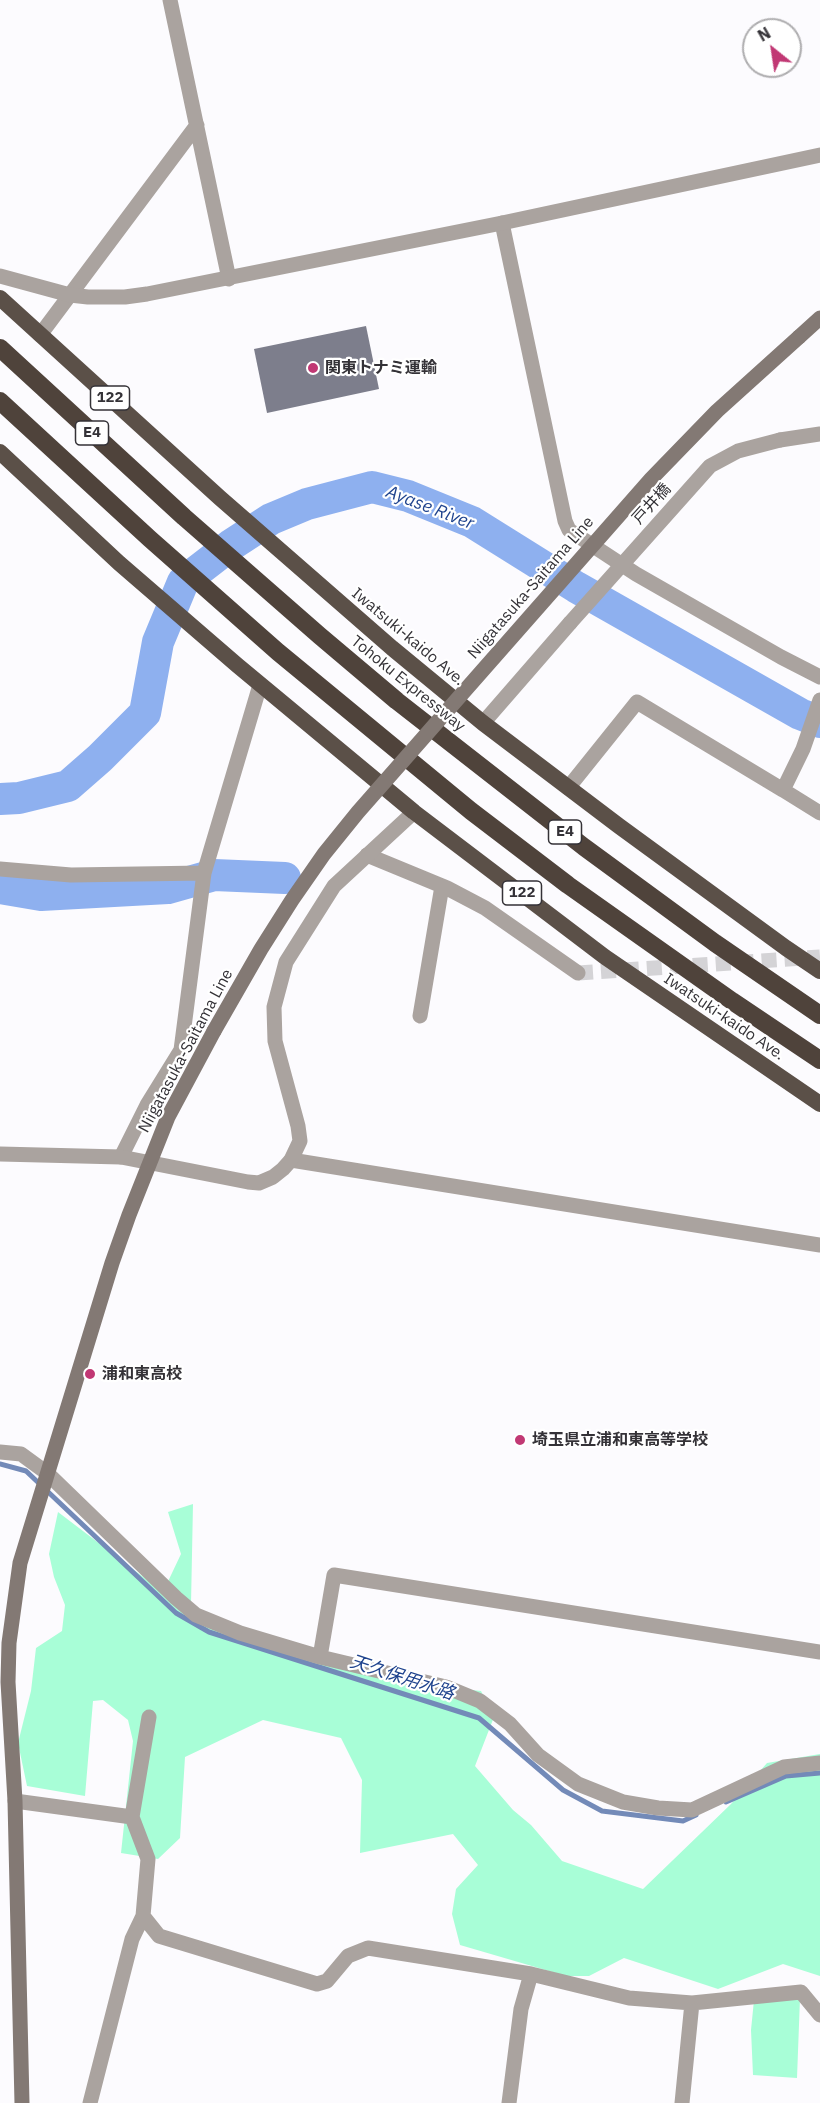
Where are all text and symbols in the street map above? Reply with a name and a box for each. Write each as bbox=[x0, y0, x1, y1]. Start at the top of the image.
north arrow bbox=[742, 18, 802, 78]
text: N bbox=[754, 23, 774, 46]
place label: 関東トナミ運輸 bbox=[325, 358, 437, 378]
marker: 関東トナミ運輸 bbox=[306, 361, 320, 375]
road number: 122 bbox=[90, 386, 130, 410]
road number: E4 bbox=[76, 421, 109, 445]
street label: 戸井橋 bbox=[629, 480, 675, 528]
water label: Ayase River bbox=[383, 481, 477, 535]
street label: Niigatasuka-Saitama Line bbox=[464, 513, 598, 663]
street label: Iwatsuki-kaido Ave. bbox=[348, 584, 468, 690]
street label: Tohoku Expressway bbox=[347, 632, 469, 736]
road number: E4 bbox=[548, 820, 582, 844]
road number: 122 bbox=[502, 881, 542, 905]
street label: Niigatasuka-Saitama Line bbox=[135, 966, 237, 1136]
street label: Iwatsuki-kaido Ave. bbox=[660, 969, 788, 1065]
place label: 浦和東高校 bbox=[102, 1364, 182, 1384]
marker: 浦和東高校 bbox=[83, 1367, 97, 1381]
place label: 埼玉県立浦和東高等学校 bbox=[532, 1430, 708, 1450]
marker: 埼玉県立浦和東高等学校 bbox=[513, 1433, 527, 1447]
water label: 天久保用水路 bbox=[347, 1651, 457, 1705]

